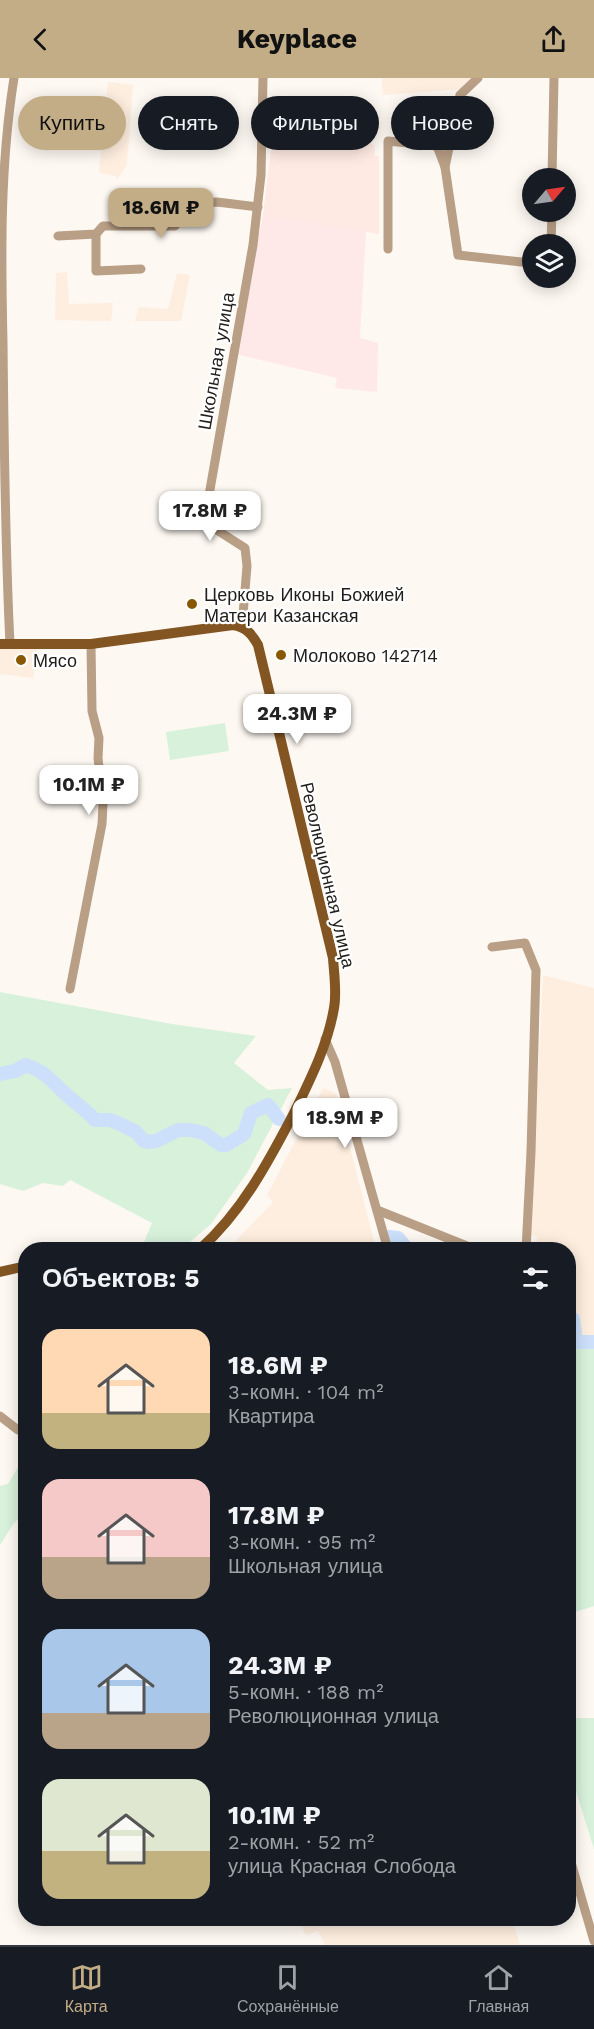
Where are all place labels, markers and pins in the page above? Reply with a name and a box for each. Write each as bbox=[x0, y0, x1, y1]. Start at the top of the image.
pin: 18.6M ₽ bbox=[106, 188, 216, 239]
pin: 17.8M ₽ bbox=[155, 491, 265, 542]
place label: Церковь Иконы Божией Матери Казанская bbox=[204, 584, 404, 626]
marker: Церковь Иконы Божией Матери Казанская bbox=[185, 597, 199, 611]
place label: Молоково 142714 bbox=[293, 645, 438, 666]
marker: Молоково 142714 bbox=[274, 648, 288, 662]
place label: Мясо bbox=[33, 650, 77, 671]
marker: Мясо bbox=[14, 653, 28, 667]
pin: 24.3M ₽ bbox=[242, 694, 352, 745]
pin: 10.1M ₽ bbox=[34, 765, 144, 816]
pin: 18.9M ₽ bbox=[290, 1098, 400, 1149]

